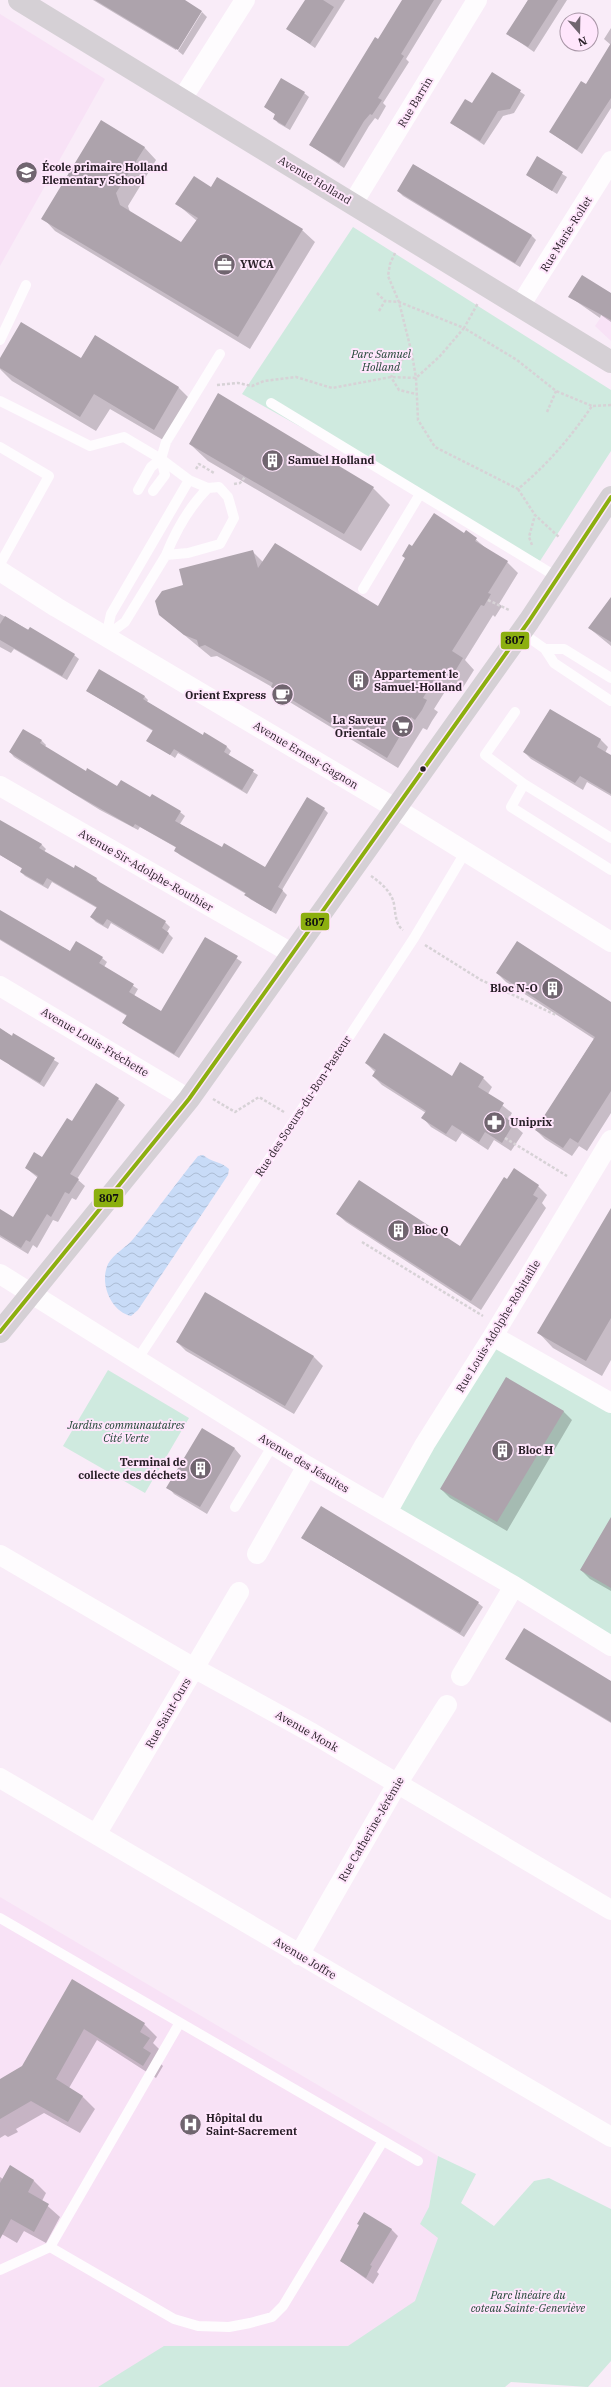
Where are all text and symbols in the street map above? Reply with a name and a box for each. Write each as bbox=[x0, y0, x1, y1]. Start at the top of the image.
north arrow bbox=[559, 12, 599, 52]
text: N bbox=[576, 33, 589, 50]
street label: Rue Barrin bbox=[395, 74, 435, 130]
street label: Avenue Holland bbox=[276, 153, 354, 207]
place label: École primaire Holland Elementary School bbox=[42, 159, 168, 187]
school or university icon: École primaire Holland Elementary School bbox=[13, 160, 39, 186]
street label: Rue Marie-Rollet bbox=[537, 193, 595, 274]
office icon: YWCA bbox=[212, 251, 238, 277]
place label: YWCA bbox=[240, 257, 274, 271]
park label: Parc Samuel Holland bbox=[350, 347, 412, 374]
building icon: Samuel Holland bbox=[260, 447, 286, 473]
place label: Samuel Holland bbox=[288, 453, 374, 467]
line badge: 807 bbox=[500, 631, 530, 650]
text: 807 bbox=[505, 633, 525, 647]
building icon: Appartement le Samuel-Holland bbox=[345, 667, 371, 693]
place label: Appartement le Samuel-Holland bbox=[374, 667, 462, 694]
cafe icon: Orient Express bbox=[269, 682, 295, 708]
place label: Orient Express bbox=[185, 688, 266, 702]
place label: La Saveur Orientale bbox=[332, 713, 387, 740]
supermarket icon: La Saveur Orientale bbox=[389, 713, 415, 739]
street label: Avenue Ernest-Gagnon bbox=[251, 718, 361, 792]
unlabelled marker bbox=[418, 764, 428, 774]
street label: Avenue Sir-Adolphe-Routhier bbox=[76, 826, 216, 914]
line badge: 807 bbox=[300, 912, 330, 931]
text: 807 bbox=[305, 915, 325, 929]
building icon: Bloc N-O bbox=[540, 975, 566, 1001]
place label: Bloc N-O bbox=[490, 981, 538, 995]
street label: Avenue Louis-Fréchette bbox=[39, 1004, 151, 1080]
street label: Rue des Soeurs-du-Bon-Pasteur bbox=[252, 1033, 354, 1179]
pharmacy icon: Uniprix bbox=[482, 1109, 508, 1135]
place label: Uniprix bbox=[510, 1115, 552, 1129]
line badge: 807 bbox=[93, 1188, 124, 1208]
text: 807 bbox=[99, 1191, 119, 1205]
building icon: Bloc Q bbox=[385, 1217, 411, 1243]
place label: Bloc Q bbox=[414, 1223, 449, 1237]
street label: Rue Louis-Adolphe-Robitaille bbox=[453, 1257, 543, 1395]
park label: Jardins communautaires Cité Verte bbox=[66, 1418, 186, 1445]
street label: Avenue des Jésuites bbox=[256, 1430, 352, 1496]
building icon: Bloc H bbox=[489, 1437, 515, 1463]
place label: Bloc H bbox=[518, 1443, 553, 1457]
place label: Terminal de collecte des déchets bbox=[78, 1455, 186, 1482]
building icon: Terminal de collecte des déchets bbox=[188, 1455, 214, 1481]
street label: Rue Saint-Ours bbox=[142, 1675, 194, 1751]
street label: Avenue Monk bbox=[273, 1707, 342, 1755]
street label: Rue Catherine-Jérémie bbox=[335, 1774, 407, 1884]
street label: Avenue Joffre bbox=[271, 1934, 339, 1982]
hospital icon: Hôpital du Saint-Sacrement bbox=[178, 2111, 204, 2137]
place label: Hôpital du Saint-Sacrement bbox=[206, 2111, 297, 2138]
park label: Parc linéaire du coteau Sainte-Geneviève bbox=[471, 2288, 585, 2315]

